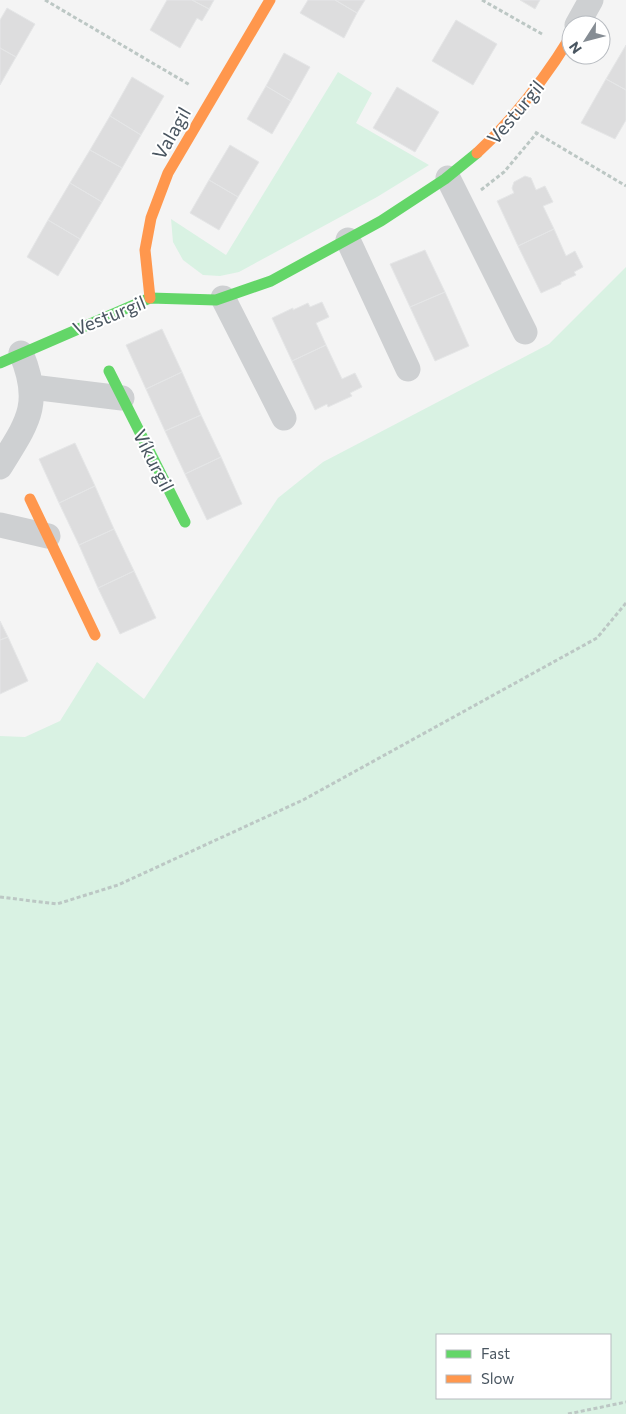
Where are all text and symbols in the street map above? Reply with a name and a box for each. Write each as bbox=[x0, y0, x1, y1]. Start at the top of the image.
north arrow bbox=[561, 15, 611, 65]
text: N bbox=[565, 39, 585, 57]
street label: Vesturgil bbox=[482, 75, 548, 149]
street label: Valagil bbox=[147, 103, 195, 163]
street label: Vesturgil bbox=[69, 290, 149, 340]
street label: Víkurgil bbox=[129, 425, 179, 495]
legend bbox=[436, 1334, 611, 1399]
text: Fast bbox=[481, 1344, 510, 1362]
text: Slow bbox=[481, 1369, 514, 1387]

